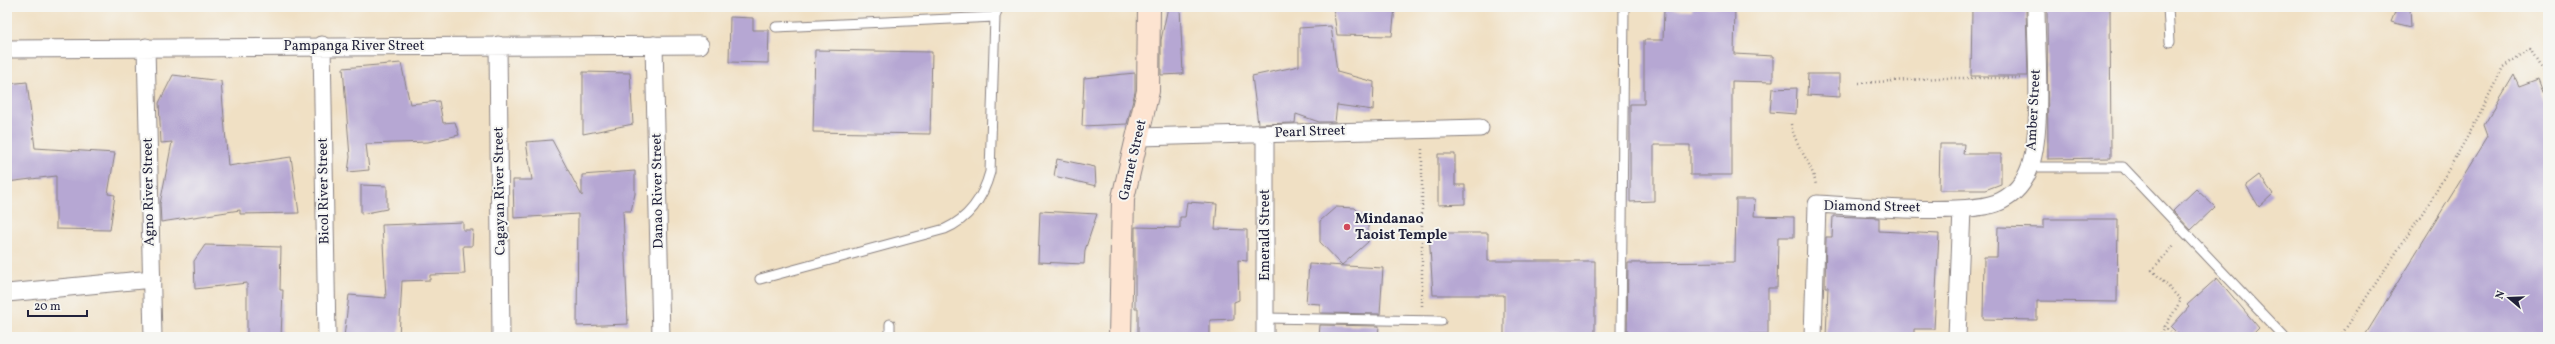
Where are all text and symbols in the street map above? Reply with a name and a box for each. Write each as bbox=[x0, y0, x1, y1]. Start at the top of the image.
street label: Pampanga River Street bbox=[284, 37, 424, 56]
street label: Amber Street bbox=[2022, 69, 2046, 151]
street label: Garnet Street bbox=[1114, 118, 1152, 202]
street label: Pearl Street bbox=[1274, 121, 1346, 143]
street label: Cagayan River Street bbox=[489, 126, 511, 255]
street label: Danao River Street bbox=[647, 133, 669, 249]
street label: Agno River Street bbox=[139, 137, 159, 246]
street label: Bicol River Street bbox=[314, 137, 334, 244]
street label: Emerald Street bbox=[1256, 189, 1275, 281]
street label: Diamond Street bbox=[1823, 197, 1921, 217]
place label: Mindanao Taoist Temple bbox=[1355, 210, 1447, 245]
marker: Mindanao Taoist Temple bbox=[1342, 222, 1352, 232]
north arrow bbox=[2489, 278, 2529, 318]
text: N bbox=[2493, 289, 2509, 301]
scale bar bbox=[28, 292, 87, 318]
text: 20 m bbox=[34, 299, 61, 315]

